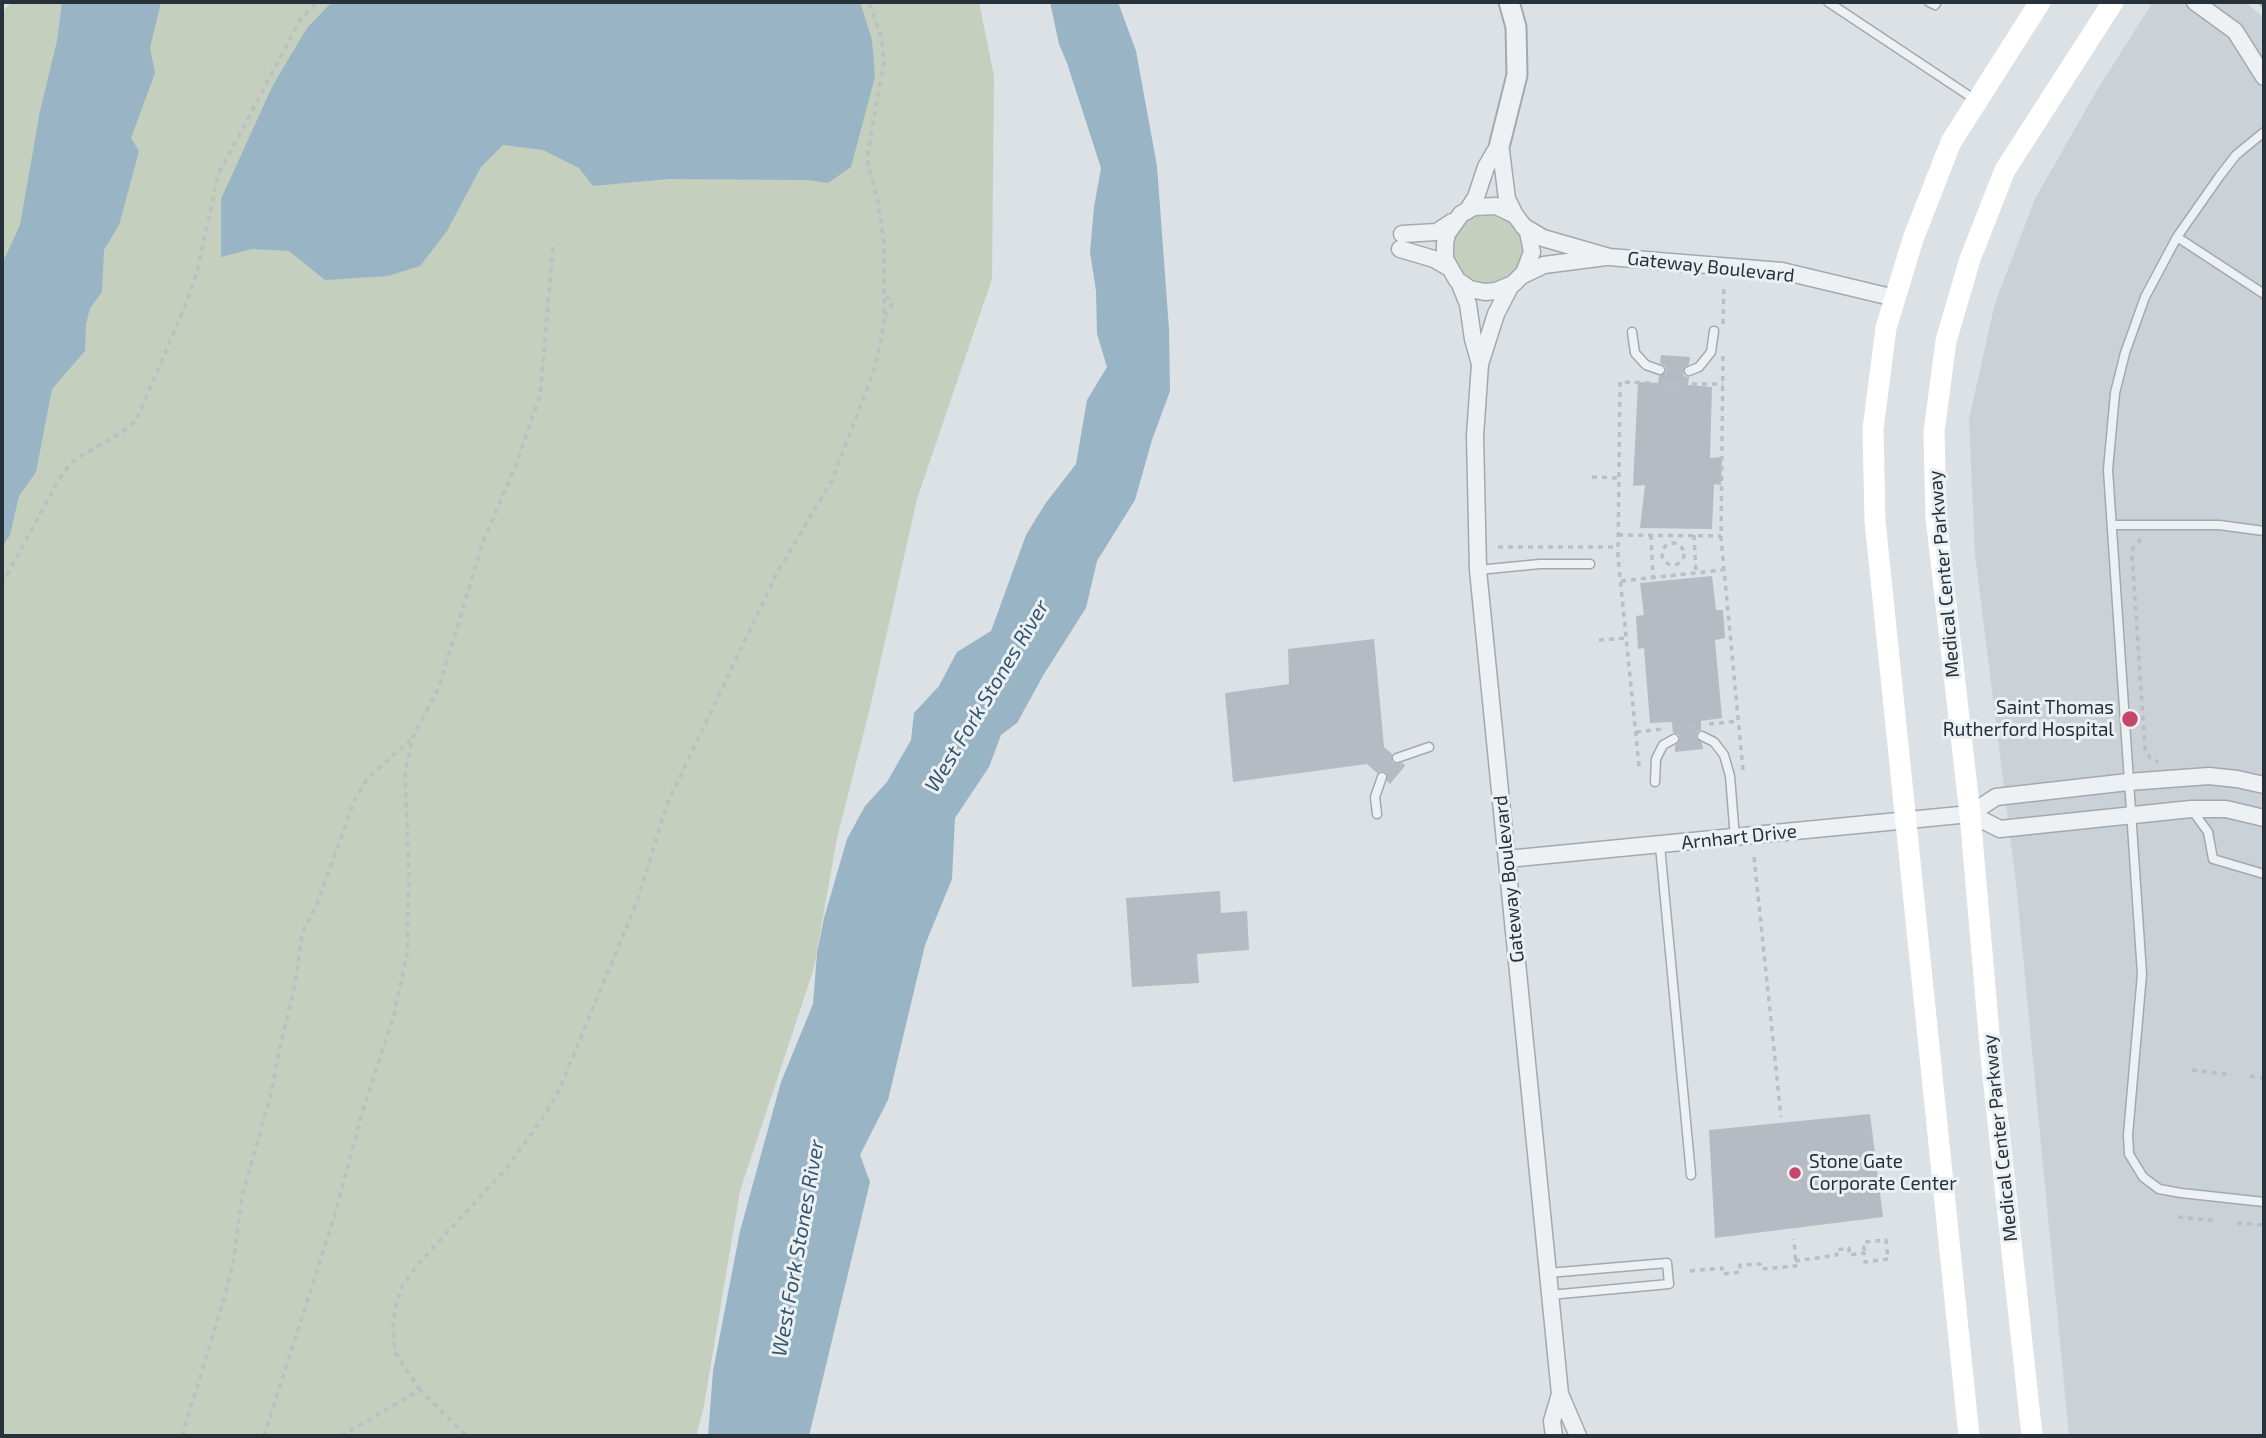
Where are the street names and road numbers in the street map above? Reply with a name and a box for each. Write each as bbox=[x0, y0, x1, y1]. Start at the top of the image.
street label: Gateway Boulevard bbox=[1626, 247, 1796, 287]
street label: Medical Center Parkway bbox=[1924, 469, 1964, 679]
street label: Gateway Boulevard bbox=[1489, 794, 1529, 964]
street label: Arnhart Drive bbox=[1680, 820, 1798, 854]
street label: Medical Center Parkway bbox=[1978, 1033, 2022, 1243]

